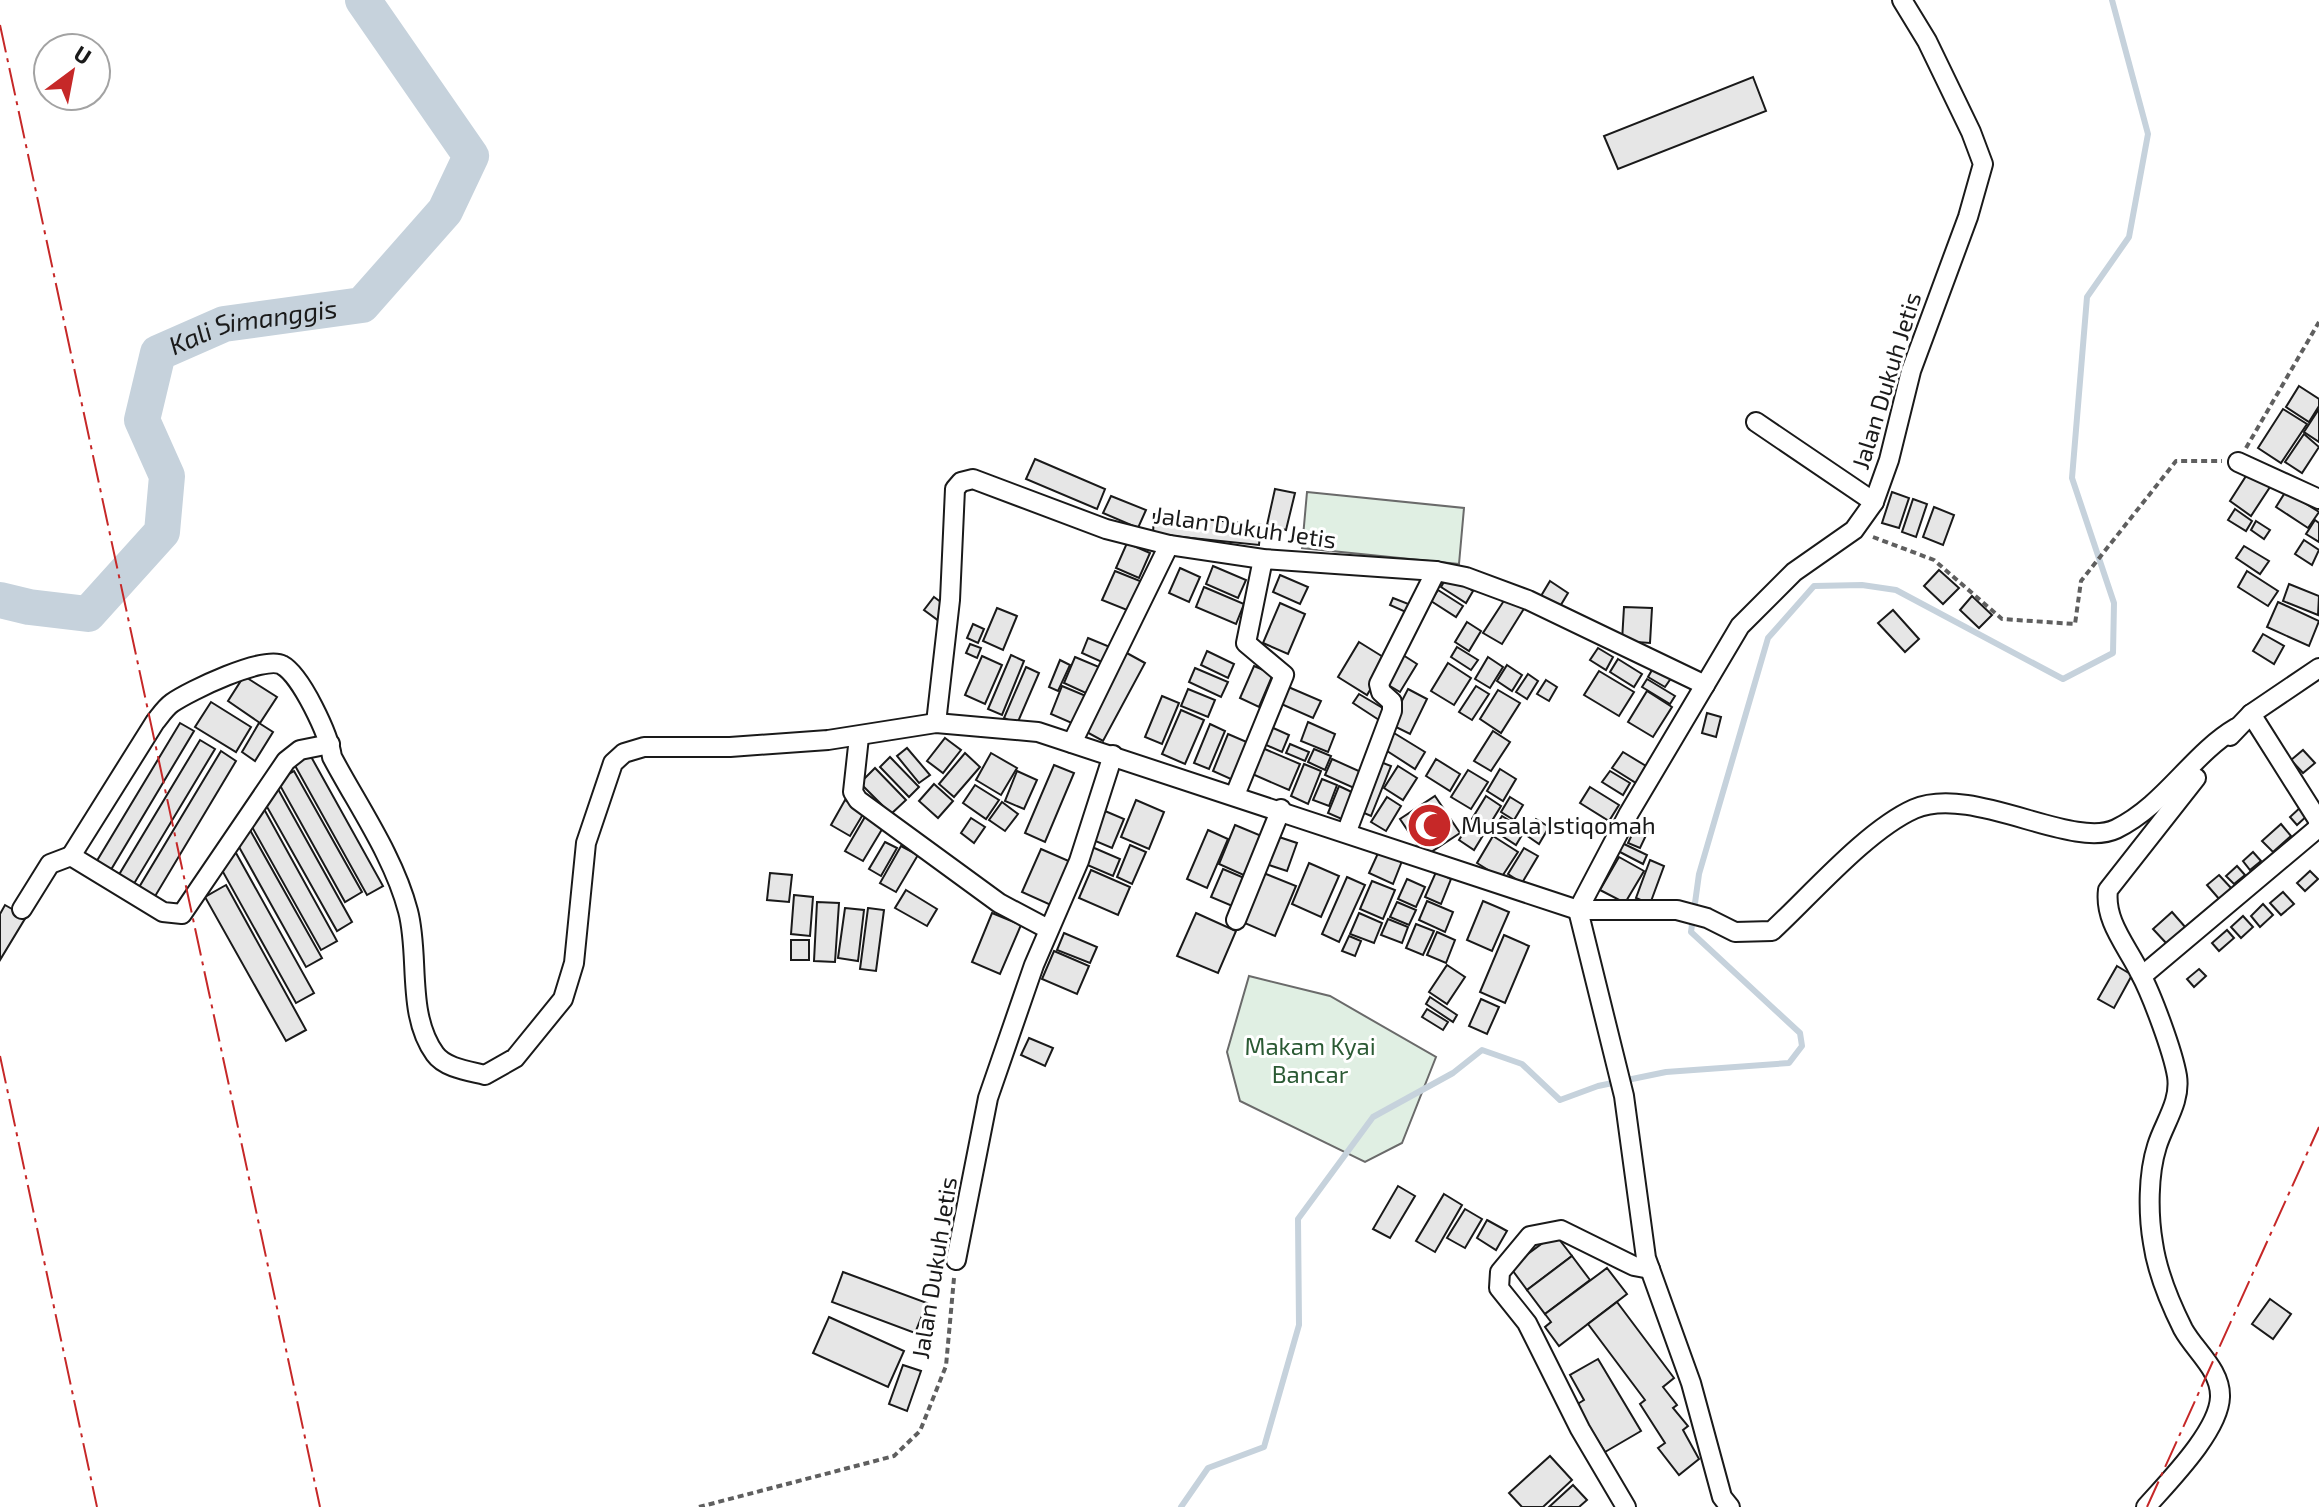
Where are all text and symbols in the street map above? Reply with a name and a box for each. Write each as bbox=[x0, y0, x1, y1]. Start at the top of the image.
north arrow bbox=[32, 32, 112, 112]
text: U bbox=[70, 39, 96, 69]
street label: Jalan Dukuh Jetis bbox=[1845, 289, 1926, 473]
water label: Kali Simanggis bbox=[163, 292, 339, 360]
street label: Jalan Dukuh Jetis bbox=[1152, 499, 1338, 554]
mosque icon: Musala Istiqomah bbox=[1406, 802, 1454, 850]
place label: Musala Istiqomah bbox=[1461, 810, 1656, 839]
park label: Makam Kyai Bancar bbox=[1244, 1031, 1376, 1088]
street label: Jalan Dukuh Jetis bbox=[905, 1175, 962, 1361]

